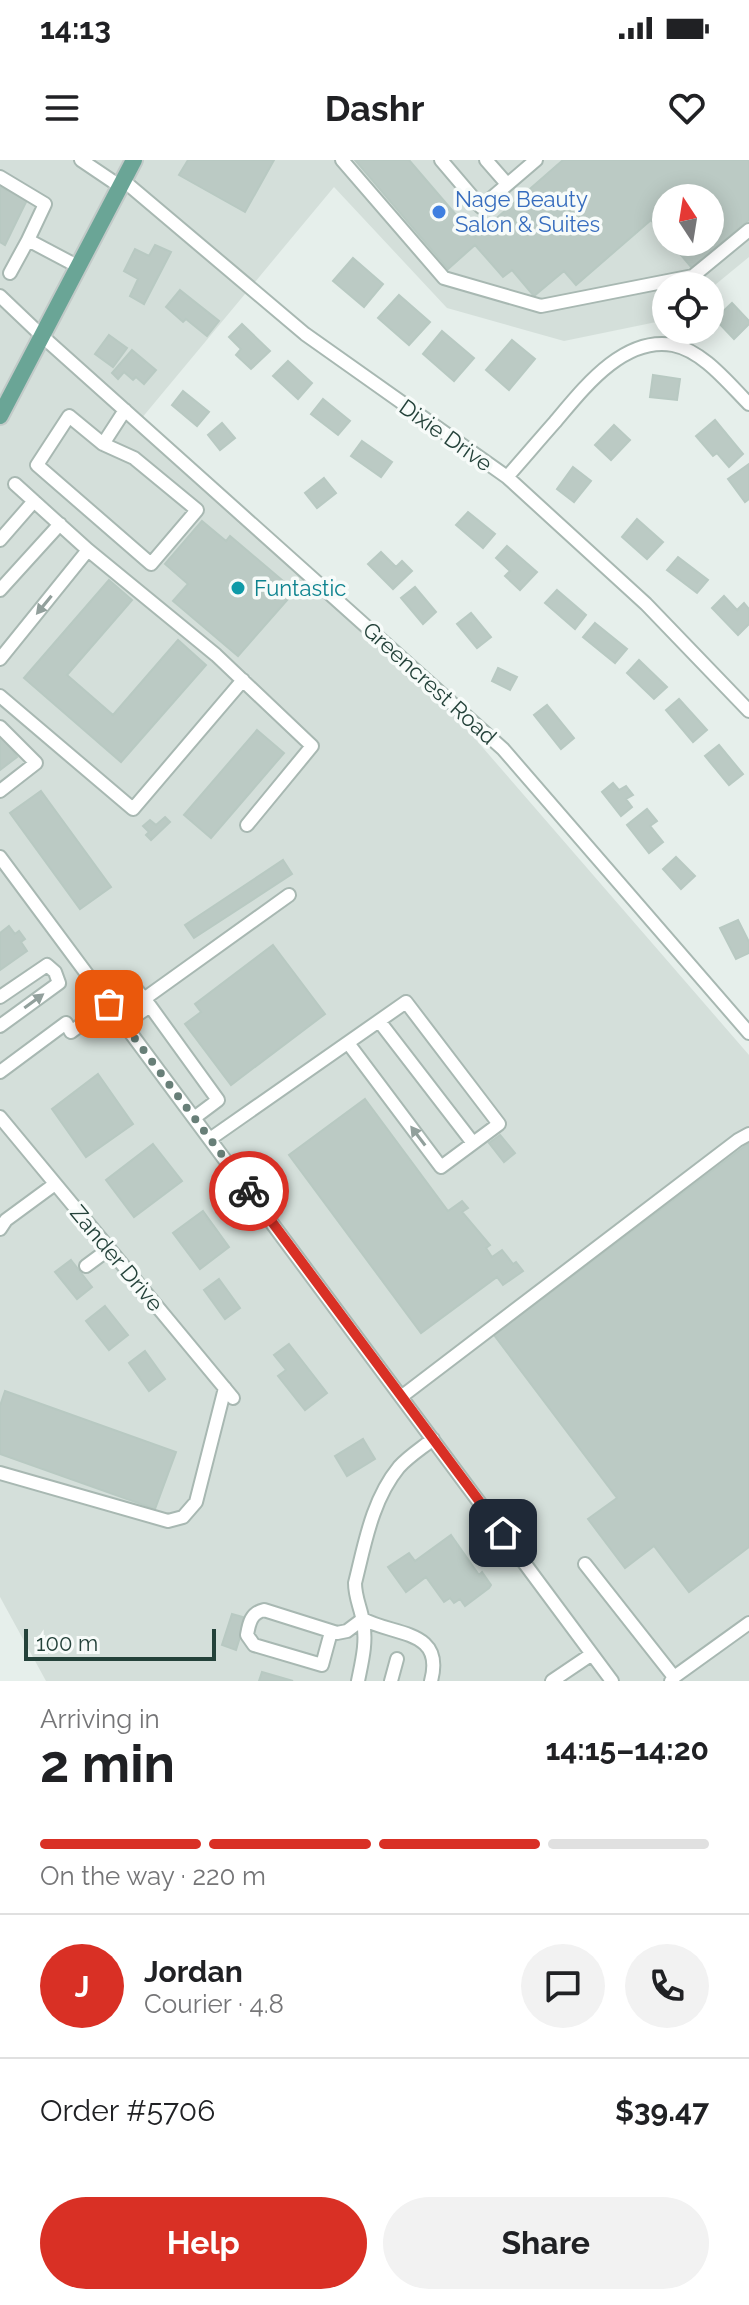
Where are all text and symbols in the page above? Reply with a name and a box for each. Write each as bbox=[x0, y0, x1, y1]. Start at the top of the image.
text: 14:13 bbox=[40, 11, 111, 46]
icon: menu bbox=[40, 86, 84, 130]
icon: heart bbox=[665, 86, 709, 130]
text: Dashr bbox=[325, 87, 424, 129]
north arrow bbox=[652, 184, 724, 256]
map controls bbox=[652, 184, 724, 344]
place label: Nage Beauty Salon & Suites bbox=[455, 186, 600, 237]
marker: Nage Beauty Salon & Suites bbox=[430, 203, 448, 221]
button: locate bbox=[652, 272, 724, 344]
street label: Dixie Drive bbox=[395, 394, 498, 477]
place label: Funtastic bbox=[254, 575, 346, 601]
marker: Funtastic bbox=[229, 579, 247, 597]
one-way arrow bbox=[36, 594, 53, 614]
street label: Greencrest Road bbox=[358, 616, 502, 750]
pin bbox=[75, 970, 143, 1038]
icon: bag bbox=[87, 982, 131, 1026]
one-way arrow bbox=[24, 994, 45, 1009]
one-way arrow bbox=[411, 1126, 427, 1146]
courier bbox=[209, 1151, 289, 1231]
icon: bike bbox=[227, 1169, 271, 1213]
street label: Zander Drive bbox=[65, 1200, 169, 1316]
pin bbox=[469, 1499, 537, 1567]
icon: home bbox=[481, 1511, 525, 1555]
scale bar bbox=[24, 1625, 216, 1661]
text: 100 m bbox=[36, 1630, 98, 1656]
text: Arriving in bbox=[40, 1704, 160, 1734]
text: 14:15–14:20 bbox=[545, 1732, 709, 1767]
text: 2 min bbox=[40, 1733, 175, 1794]
text: On the way · 220 m bbox=[40, 1861, 266, 1891]
button: chat bbox=[521, 1944, 605, 2028]
button: phone bbox=[625, 1944, 709, 2028]
text: Jordan bbox=[144, 1954, 243, 1989]
text: J bbox=[75, 1969, 89, 2004]
text: Courier · 4.8 bbox=[144, 1989, 284, 2019]
text: Order #5706 bbox=[40, 2093, 215, 2128]
text: $39.47 bbox=[615, 2093, 709, 2128]
button: Help bbox=[40, 2197, 367, 2289]
button: Share bbox=[383, 2197, 709, 2289]

